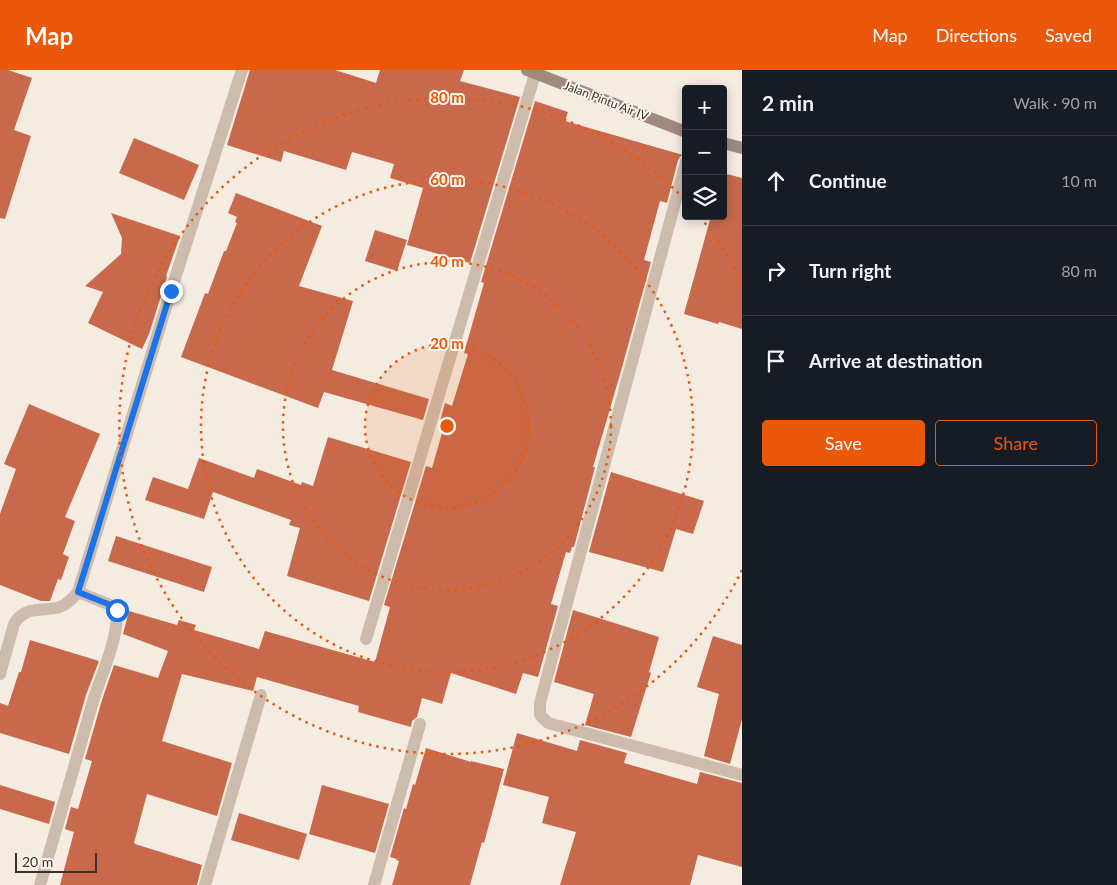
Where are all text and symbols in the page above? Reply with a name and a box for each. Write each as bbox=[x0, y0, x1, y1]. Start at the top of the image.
text: Map bbox=[25, 21, 73, 50]
text: Map bbox=[872, 24, 908, 46]
text: Directions bbox=[936, 24, 1017, 46]
text: Saved bbox=[1045, 24, 1092, 46]
street label: Jalan Pintu Air IV bbox=[562, 78, 651, 124]
map controls bbox=[682, 85, 727, 220]
button: + bbox=[682, 85, 727, 130]
text: 80 m bbox=[430, 88, 464, 106]
text: 2 min bbox=[762, 90, 814, 115]
text: Walk · 90 m bbox=[1013, 93, 1097, 112]
button: − bbox=[682, 130, 727, 175]
icon: ahead bbox=[762, 167, 790, 195]
text: Continue bbox=[809, 169, 887, 192]
text: 60 m bbox=[430, 170, 464, 188]
text: 10 m bbox=[1061, 171, 1097, 190]
button: layers bbox=[682, 175, 727, 220]
text: 40 m bbox=[430, 252, 464, 270]
icon: right bbox=[762, 257, 790, 285]
text: Turn right bbox=[809, 259, 891, 282]
text: 80 m bbox=[1061, 261, 1097, 280]
route end bbox=[160, 280, 183, 303]
text: 20 m bbox=[430, 334, 464, 352]
icon: arrive bbox=[762, 347, 790, 375]
text: Arrive at destination bbox=[809, 349, 982, 372]
centre of rings bbox=[438, 417, 456, 435]
button: Save bbox=[762, 420, 925, 466]
button: Share bbox=[935, 420, 1097, 466]
route start bbox=[106, 599, 129, 622]
scale bar bbox=[15, 850, 98, 873]
text: 20 m bbox=[22, 853, 53, 870]

